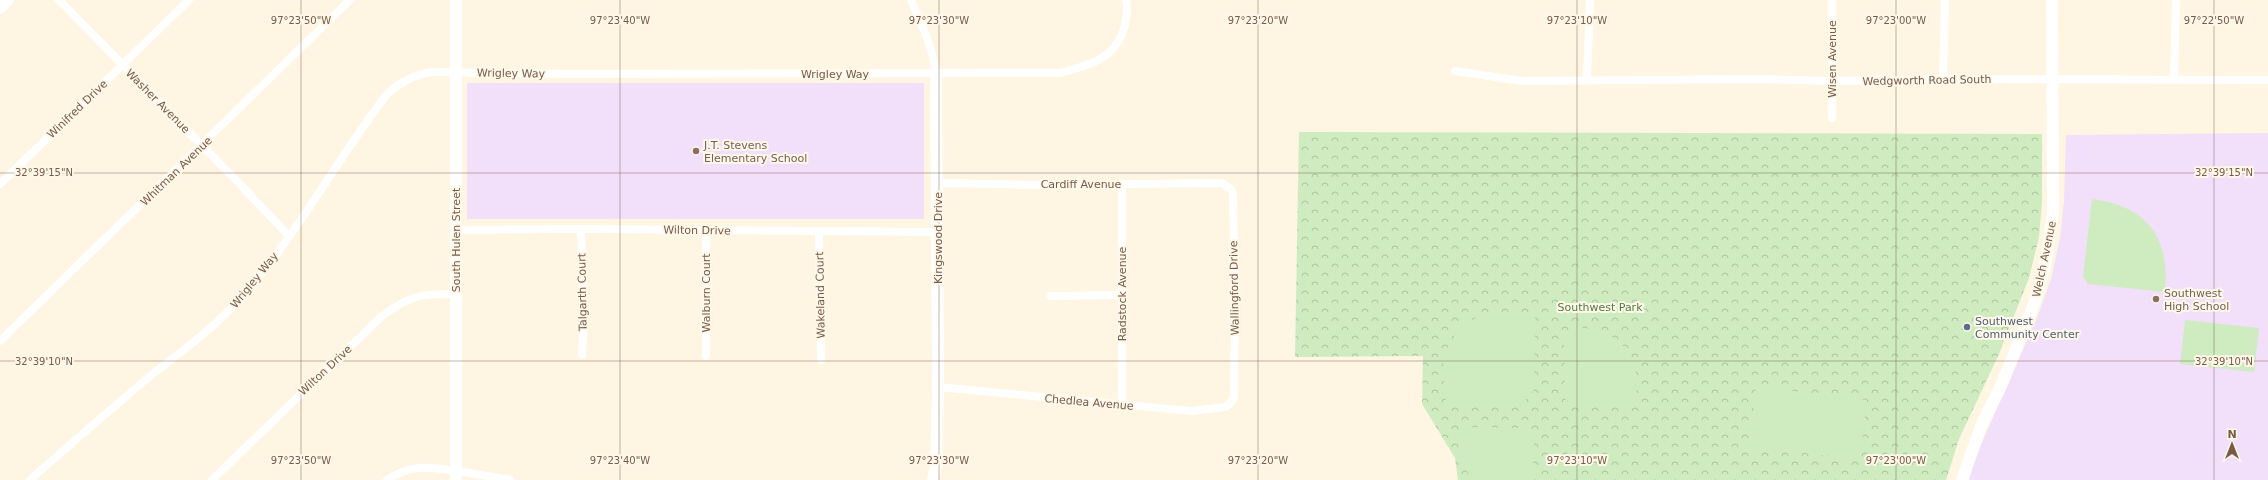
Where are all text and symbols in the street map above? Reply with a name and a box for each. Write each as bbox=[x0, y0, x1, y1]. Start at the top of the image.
text: 97°23'50"W bbox=[271, 15, 331, 26]
text: 97°23'40"W bbox=[590, 15, 650, 26]
text: 97°23'30"W bbox=[909, 15, 969, 26]
text: 97°23'20"W bbox=[1228, 15, 1288, 26]
text: 97°23'10"W bbox=[1547, 15, 1607, 26]
text: 97°23'00"W bbox=[1866, 15, 1926, 26]
text: 97°22'50"W bbox=[2184, 15, 2244, 26]
street label: Wisen Avenue bbox=[1826, 20, 1839, 98]
street label: Wrigley Way bbox=[477, 66, 546, 81]
street label: Washer Avenue bbox=[123, 67, 193, 136]
street label: Wrigley Way bbox=[801, 68, 870, 81]
street label: Wedgworth Road South bbox=[1862, 73, 1992, 88]
street label: Winifred Drive bbox=[45, 77, 110, 141]
street label: Whitman Avenue bbox=[138, 134, 215, 209]
place label: J.T. Stevens Elementary School bbox=[703, 139, 807, 165]
marker: J.T. Stevens Elementary School bbox=[691, 146, 701, 156]
text: 32°39'15"N bbox=[15, 167, 73, 178]
text: 32°39'15"N bbox=[2195, 167, 2253, 178]
street label: Cardiff Avenue bbox=[1041, 178, 1122, 191]
street label: South Hulen Street bbox=[450, 187, 463, 292]
street label: Kingswood Drive bbox=[932, 192, 945, 284]
street label: Welch Avenue bbox=[2030, 220, 2059, 298]
street label: Wilton Drive bbox=[663, 223, 731, 238]
street label: Wallingford Drive bbox=[1227, 240, 1242, 335]
street label: Radstock Avenue bbox=[1116, 246, 1129, 341]
street label: Wrigley Way bbox=[228, 249, 281, 311]
street label: Wakeland Court bbox=[813, 251, 828, 339]
street label: Talgarth Court bbox=[575, 252, 590, 332]
street label: Walburn Court bbox=[700, 253, 713, 332]
place label: Southwest High School bbox=[2164, 287, 2229, 313]
marker: Southwest High School bbox=[2151, 294, 2161, 304]
park label: Southwest Park bbox=[1557, 301, 1643, 314]
place label: Southwest Community Center bbox=[1975, 315, 2080, 341]
marker: Southwest Community Center bbox=[1962, 322, 1972, 332]
street label: Wilton Drive bbox=[296, 342, 355, 398]
text: 32°39'10"N bbox=[15, 356, 73, 367]
text: 32°39'10"N bbox=[2195, 356, 2253, 367]
street label: Chedlea Avenue bbox=[1044, 392, 1134, 413]
north arrow bbox=[2212, 424, 2252, 464]
text: N bbox=[2227, 428, 2237, 441]
text: 97°23'50"W bbox=[271, 455, 331, 466]
text: 97°23'40"W bbox=[590, 455, 650, 466]
text: 97°23'30"W bbox=[909, 455, 969, 466]
text: 97°23'20"W bbox=[1228, 455, 1288, 466]
text: 97°23'10"W bbox=[1547, 455, 1607, 466]
text: 97°23'00"W bbox=[1866, 455, 1926, 466]

